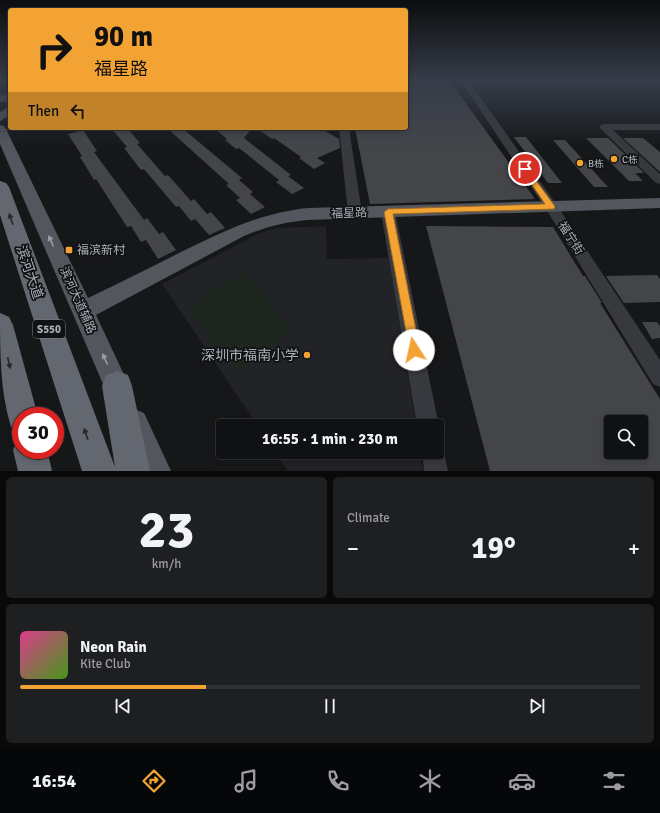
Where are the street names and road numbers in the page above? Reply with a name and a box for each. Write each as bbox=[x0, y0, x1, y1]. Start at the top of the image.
street label: 福星路 bbox=[331, 205, 367, 222]
street label: 福宁街 bbox=[554, 219, 587, 257]
street label: 滨河大道 bbox=[12, 243, 47, 301]
street label: 滨河大道辅路 bbox=[56, 264, 99, 336]
road number: S550 bbox=[33, 320, 65, 338]

